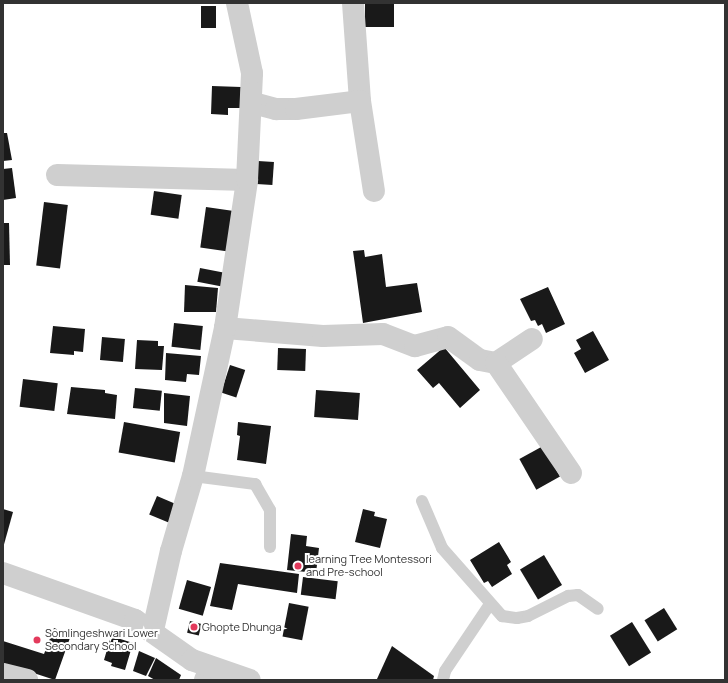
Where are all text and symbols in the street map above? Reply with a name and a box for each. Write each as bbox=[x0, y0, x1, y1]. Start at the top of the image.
place label: learning Tree Montessori and Pre-school bbox=[306, 553, 432, 579]
marker: learning Tree Montessori and Pre-school bbox=[293, 561, 303, 571]
place label: Ghopte Dhunga bbox=[202, 620, 282, 634]
marker: Ghopte Dhunga bbox=[189, 622, 199, 632]
place label: Somlingeshwari Lower Secondary School bbox=[45, 627, 158, 653]
marker: Somlingeshwari Lower Secondary School bbox=[32, 635, 42, 645]

